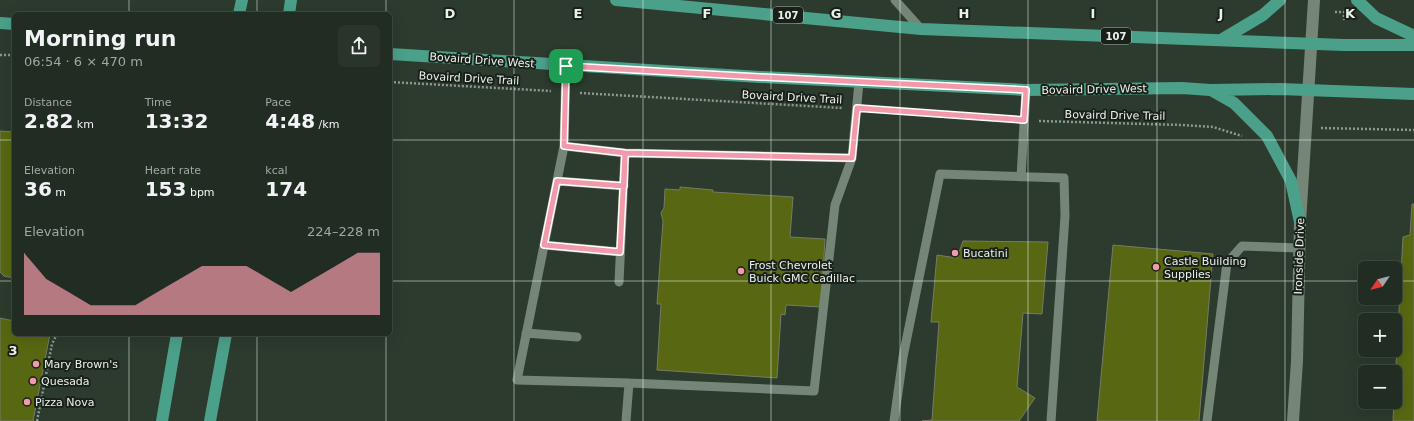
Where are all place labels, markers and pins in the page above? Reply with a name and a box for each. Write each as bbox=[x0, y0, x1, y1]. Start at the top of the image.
pin bbox=[549, 49, 583, 83]
place label: Bucatini bbox=[963, 247, 1008, 260]
marker: Bucatini bbox=[950, 248, 960, 258]
place label: Castle Building Supplies bbox=[1164, 255, 1246, 281]
place label: Frost Chevrolet Buick GMC Cadillac bbox=[749, 259, 855, 285]
marker: Castle Building Supplies bbox=[1151, 262, 1161, 272]
marker: Frost Chevrolet Buick GMC Cadillac bbox=[736, 266, 746, 276]
place label: Mary Brown's bbox=[44, 358, 118, 371]
marker: Mary Brown's bbox=[31, 359, 41, 369]
place label: Quesada bbox=[41, 375, 90, 388]
marker: Quesada bbox=[28, 376, 38, 386]
place label: Pizza Nova bbox=[35, 396, 94, 409]
marker: Pizza Nova bbox=[22, 397, 32, 407]

